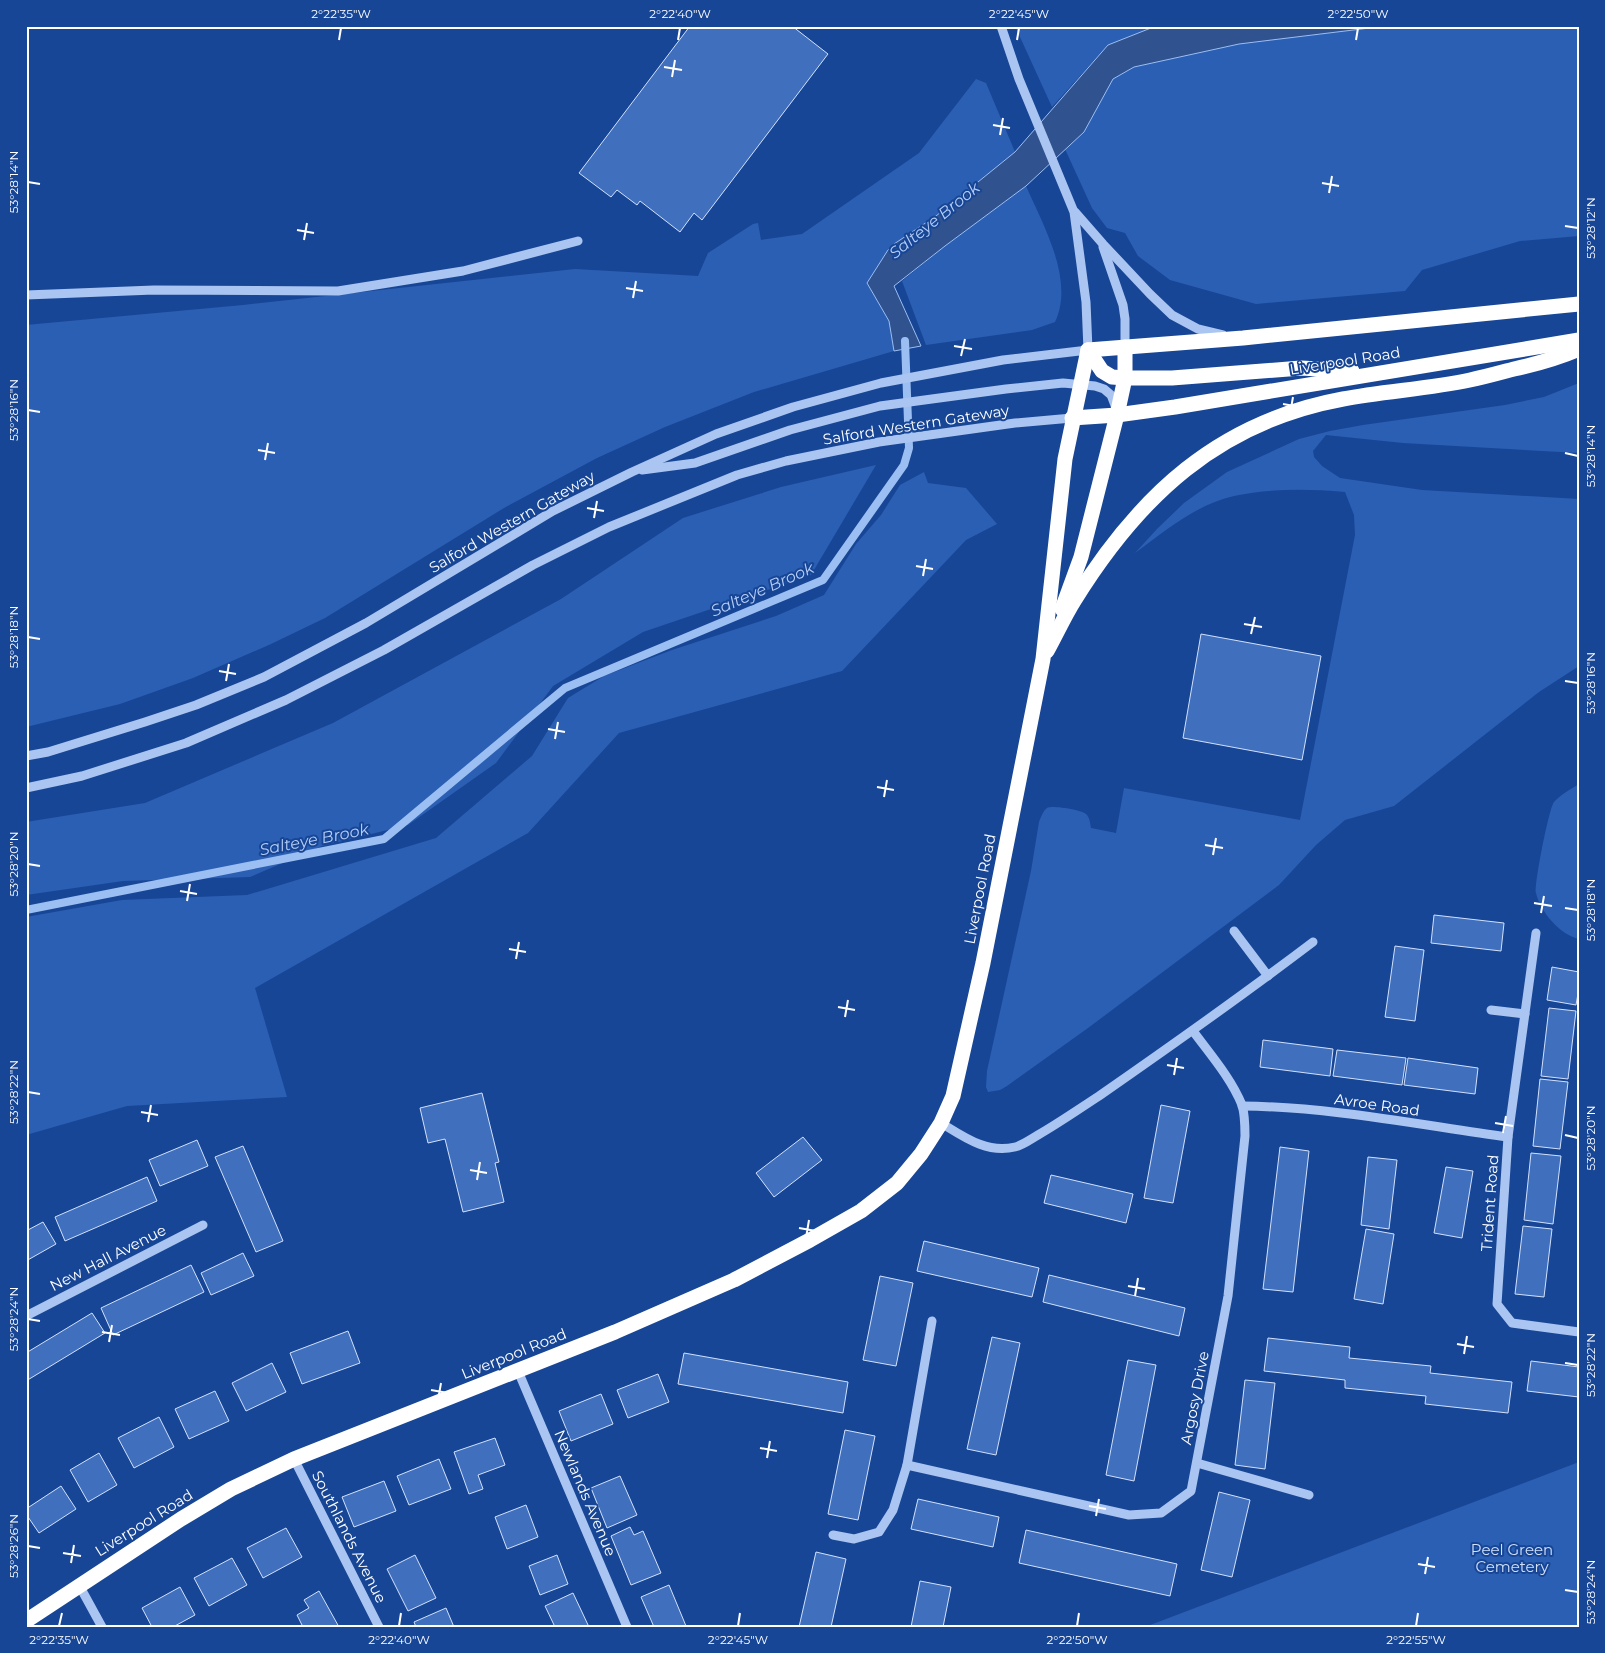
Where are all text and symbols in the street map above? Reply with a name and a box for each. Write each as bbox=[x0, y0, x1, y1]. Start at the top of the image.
text: 2°22'35"W bbox=[311, 6, 371, 21]
text: 2°22'40"W bbox=[649, 6, 711, 21]
text: 2°22'45"W bbox=[989, 6, 1049, 21]
text: 2°22'50"W bbox=[1328, 6, 1389, 21]
text: 53°28'14"N bbox=[6, 151, 21, 213]
water label: Salteye Brook bbox=[885, 177, 985, 263]
text: 53°28'12"N bbox=[1583, 197, 1598, 259]
street label: Liverpool Road bbox=[1288, 342, 1402, 379]
text: 53°28'16"N bbox=[6, 379, 21, 441]
street label: Salford Western Gateway bbox=[821, 400, 1011, 449]
text: 53°28'14"N bbox=[1583, 425, 1598, 487]
street label: Salford Western Gateway bbox=[426, 466, 599, 577]
water label: Salteye Brook bbox=[708, 558, 818, 621]
text: 53°28'18"N bbox=[6, 606, 21, 668]
text: 53°28'16"N bbox=[1583, 652, 1598, 714]
water label: Salteye Brook bbox=[258, 819, 372, 859]
text: 53°28'20"N bbox=[6, 832, 21, 897]
street label: Liverpool Road bbox=[960, 832, 1000, 946]
text: 53°28'18"N bbox=[1583, 879, 1598, 941]
text: 53°28'22"N bbox=[6, 1060, 21, 1124]
street label: Avroe Road bbox=[1333, 1089, 1421, 1120]
text: 53°28'20"N bbox=[1583, 1106, 1598, 1171]
street label: Trident Road bbox=[1477, 1154, 1502, 1252]
street label: New Hall Avenue bbox=[46, 1220, 169, 1295]
text: 53°28'24"N bbox=[6, 1287, 21, 1351]
street label: Liverpool Road bbox=[458, 1324, 569, 1383]
text: 53°28'22"N bbox=[1583, 1333, 1598, 1397]
street label: Argosy Drive bbox=[1176, 1349, 1213, 1446]
street label: Newlands Avenue bbox=[550, 1427, 621, 1559]
street label: Southlands Avenue bbox=[308, 1467, 391, 1606]
street label: Liverpool Road bbox=[91, 1485, 196, 1560]
text: 53°28'26"N bbox=[6, 1514, 21, 1578]
park label: Peel Green Cemetery bbox=[1471, 1540, 1553, 1576]
text: 53°28'24"N bbox=[1583, 1560, 1598, 1624]
text: 2°22'35"W bbox=[29, 1632, 89, 1647]
text: 2°22'40"W bbox=[368, 1632, 430, 1647]
text: 2°22'45"W bbox=[708, 1632, 768, 1647]
text: 2°22'50"W bbox=[1047, 1632, 1108, 1647]
text: 2°22'55"W bbox=[1386, 1632, 1446, 1647]

